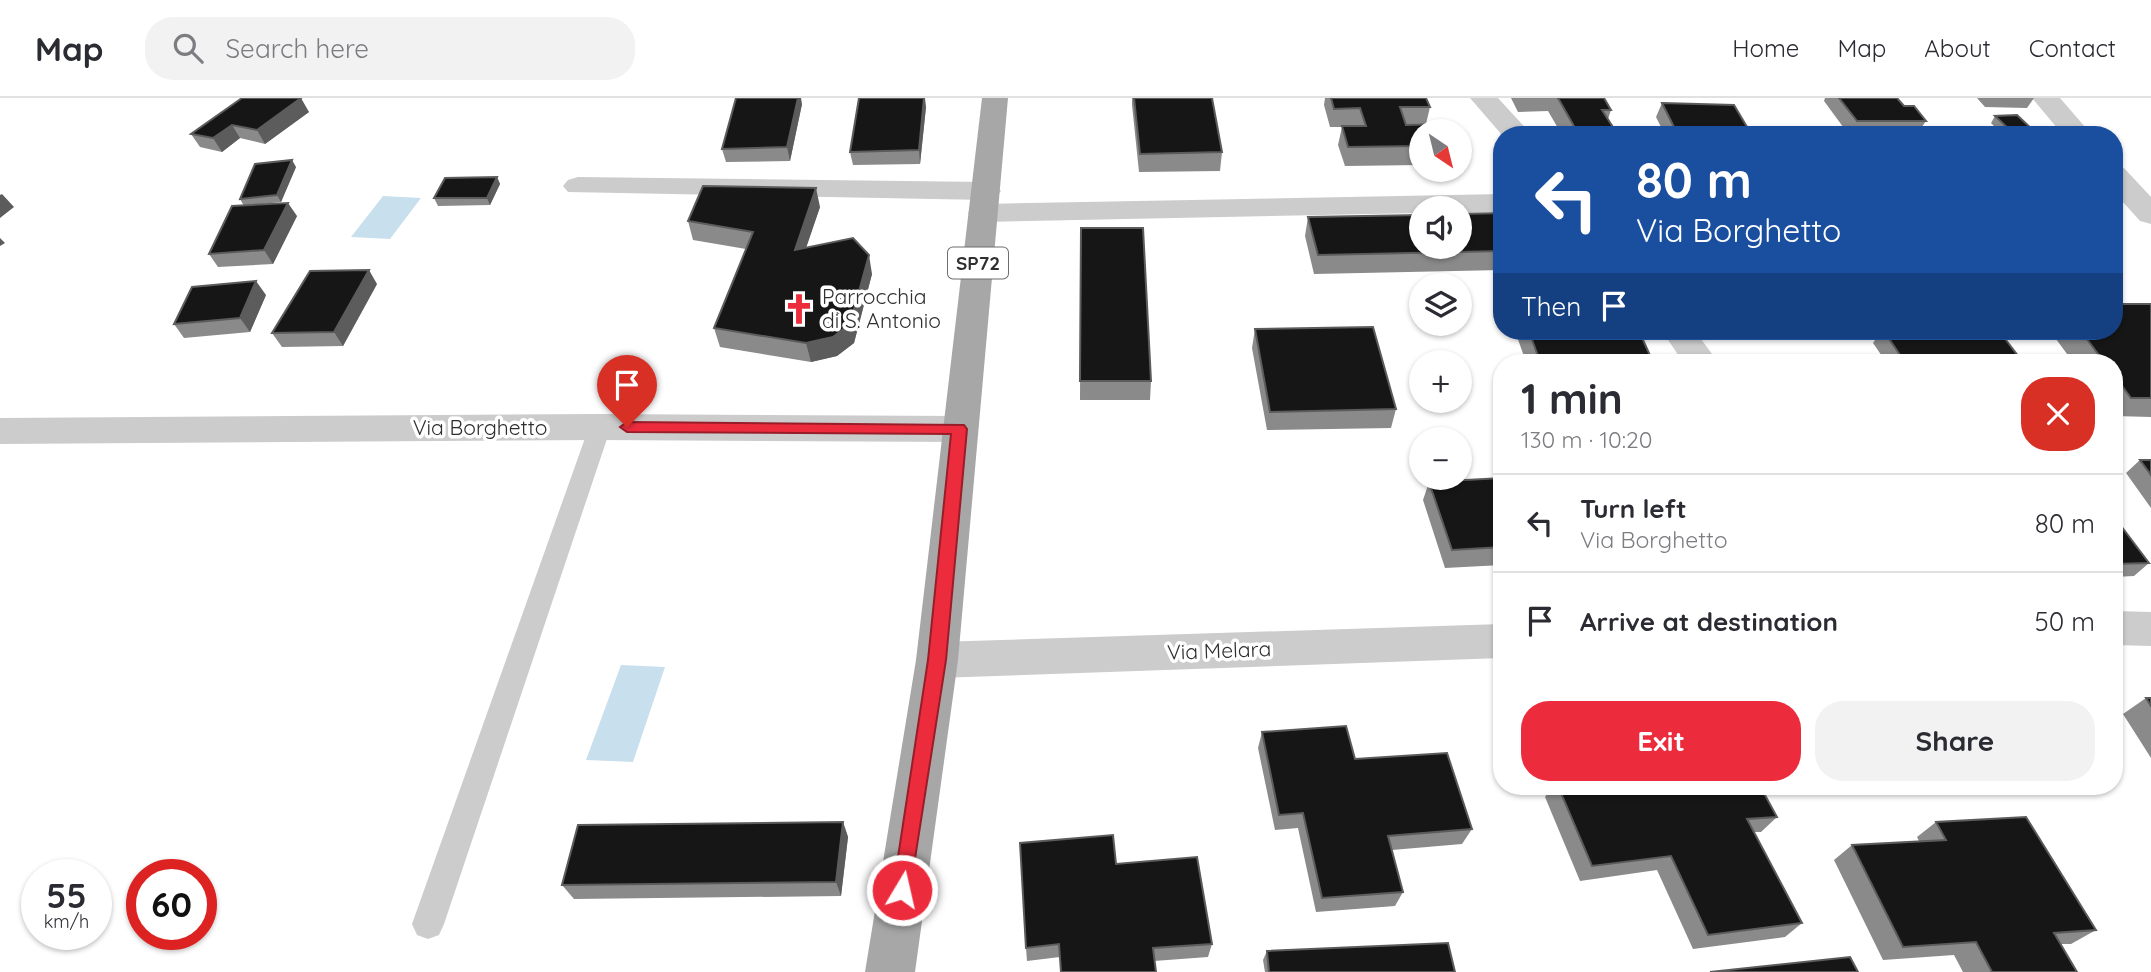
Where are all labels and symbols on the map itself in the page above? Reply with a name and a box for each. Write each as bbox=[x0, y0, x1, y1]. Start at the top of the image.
north arrow bbox=[1409, 119, 1472, 182]
road number: SP72 bbox=[948, 248, 1008, 279]
place label: Parrocchia di S. Antonio bbox=[822, 283, 941, 333]
church icon: Parrocchia di S. Antonio bbox=[782, 292, 816, 326]
pin bbox=[597, 355, 657, 427]
street label: Via Borghetto bbox=[413, 414, 547, 440]
street label: Via Melara bbox=[1166, 635, 1272, 665]
position arrow bbox=[865, 853, 939, 927]
speed limit sign: 60 bbox=[126, 859, 217, 950]

